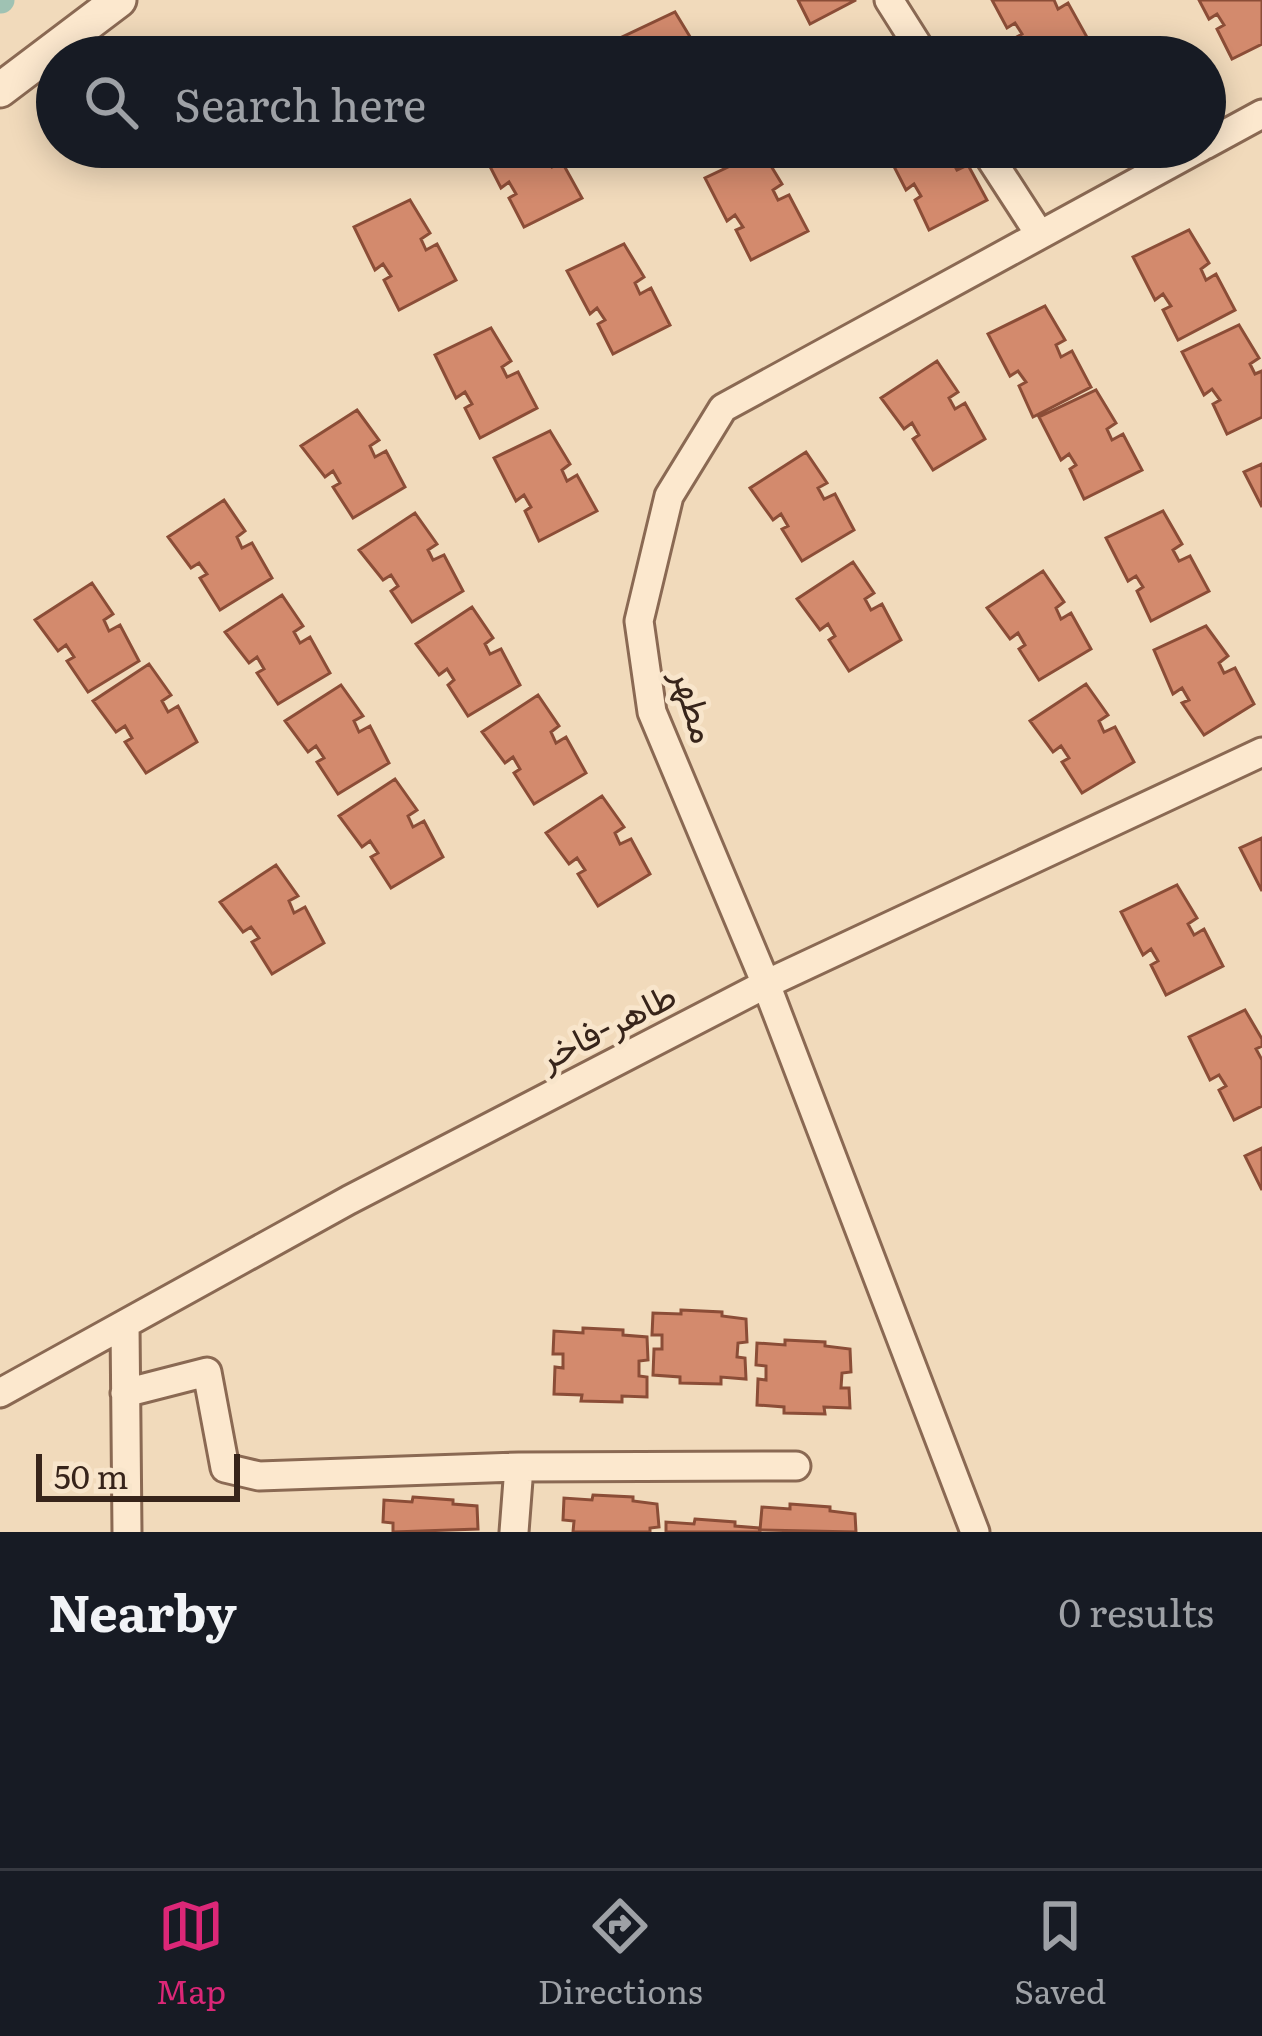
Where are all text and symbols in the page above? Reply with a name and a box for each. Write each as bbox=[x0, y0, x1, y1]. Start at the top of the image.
search box bbox=[36, 36, 1226, 168]
icon: search bbox=[78, 69, 144, 135]
text: Search here bbox=[174, 69, 426, 136]
street label: مطهر bbox=[661, 661, 733, 749]
street label: طاهر-فاخر bbox=[527, 966, 684, 1082]
scale bar bbox=[36, 1448, 240, 1501]
text: 50 m bbox=[54, 1450, 128, 1499]
text: Nearby bbox=[48, 1572, 237, 1648]
text: 0 results bbox=[1059, 1581, 1214, 1639]
tab: Map bbox=[156, 1893, 226, 2014]
tab: Directions bbox=[538, 1893, 703, 2014]
tab: Saved bbox=[1014, 1893, 1106, 2014]

